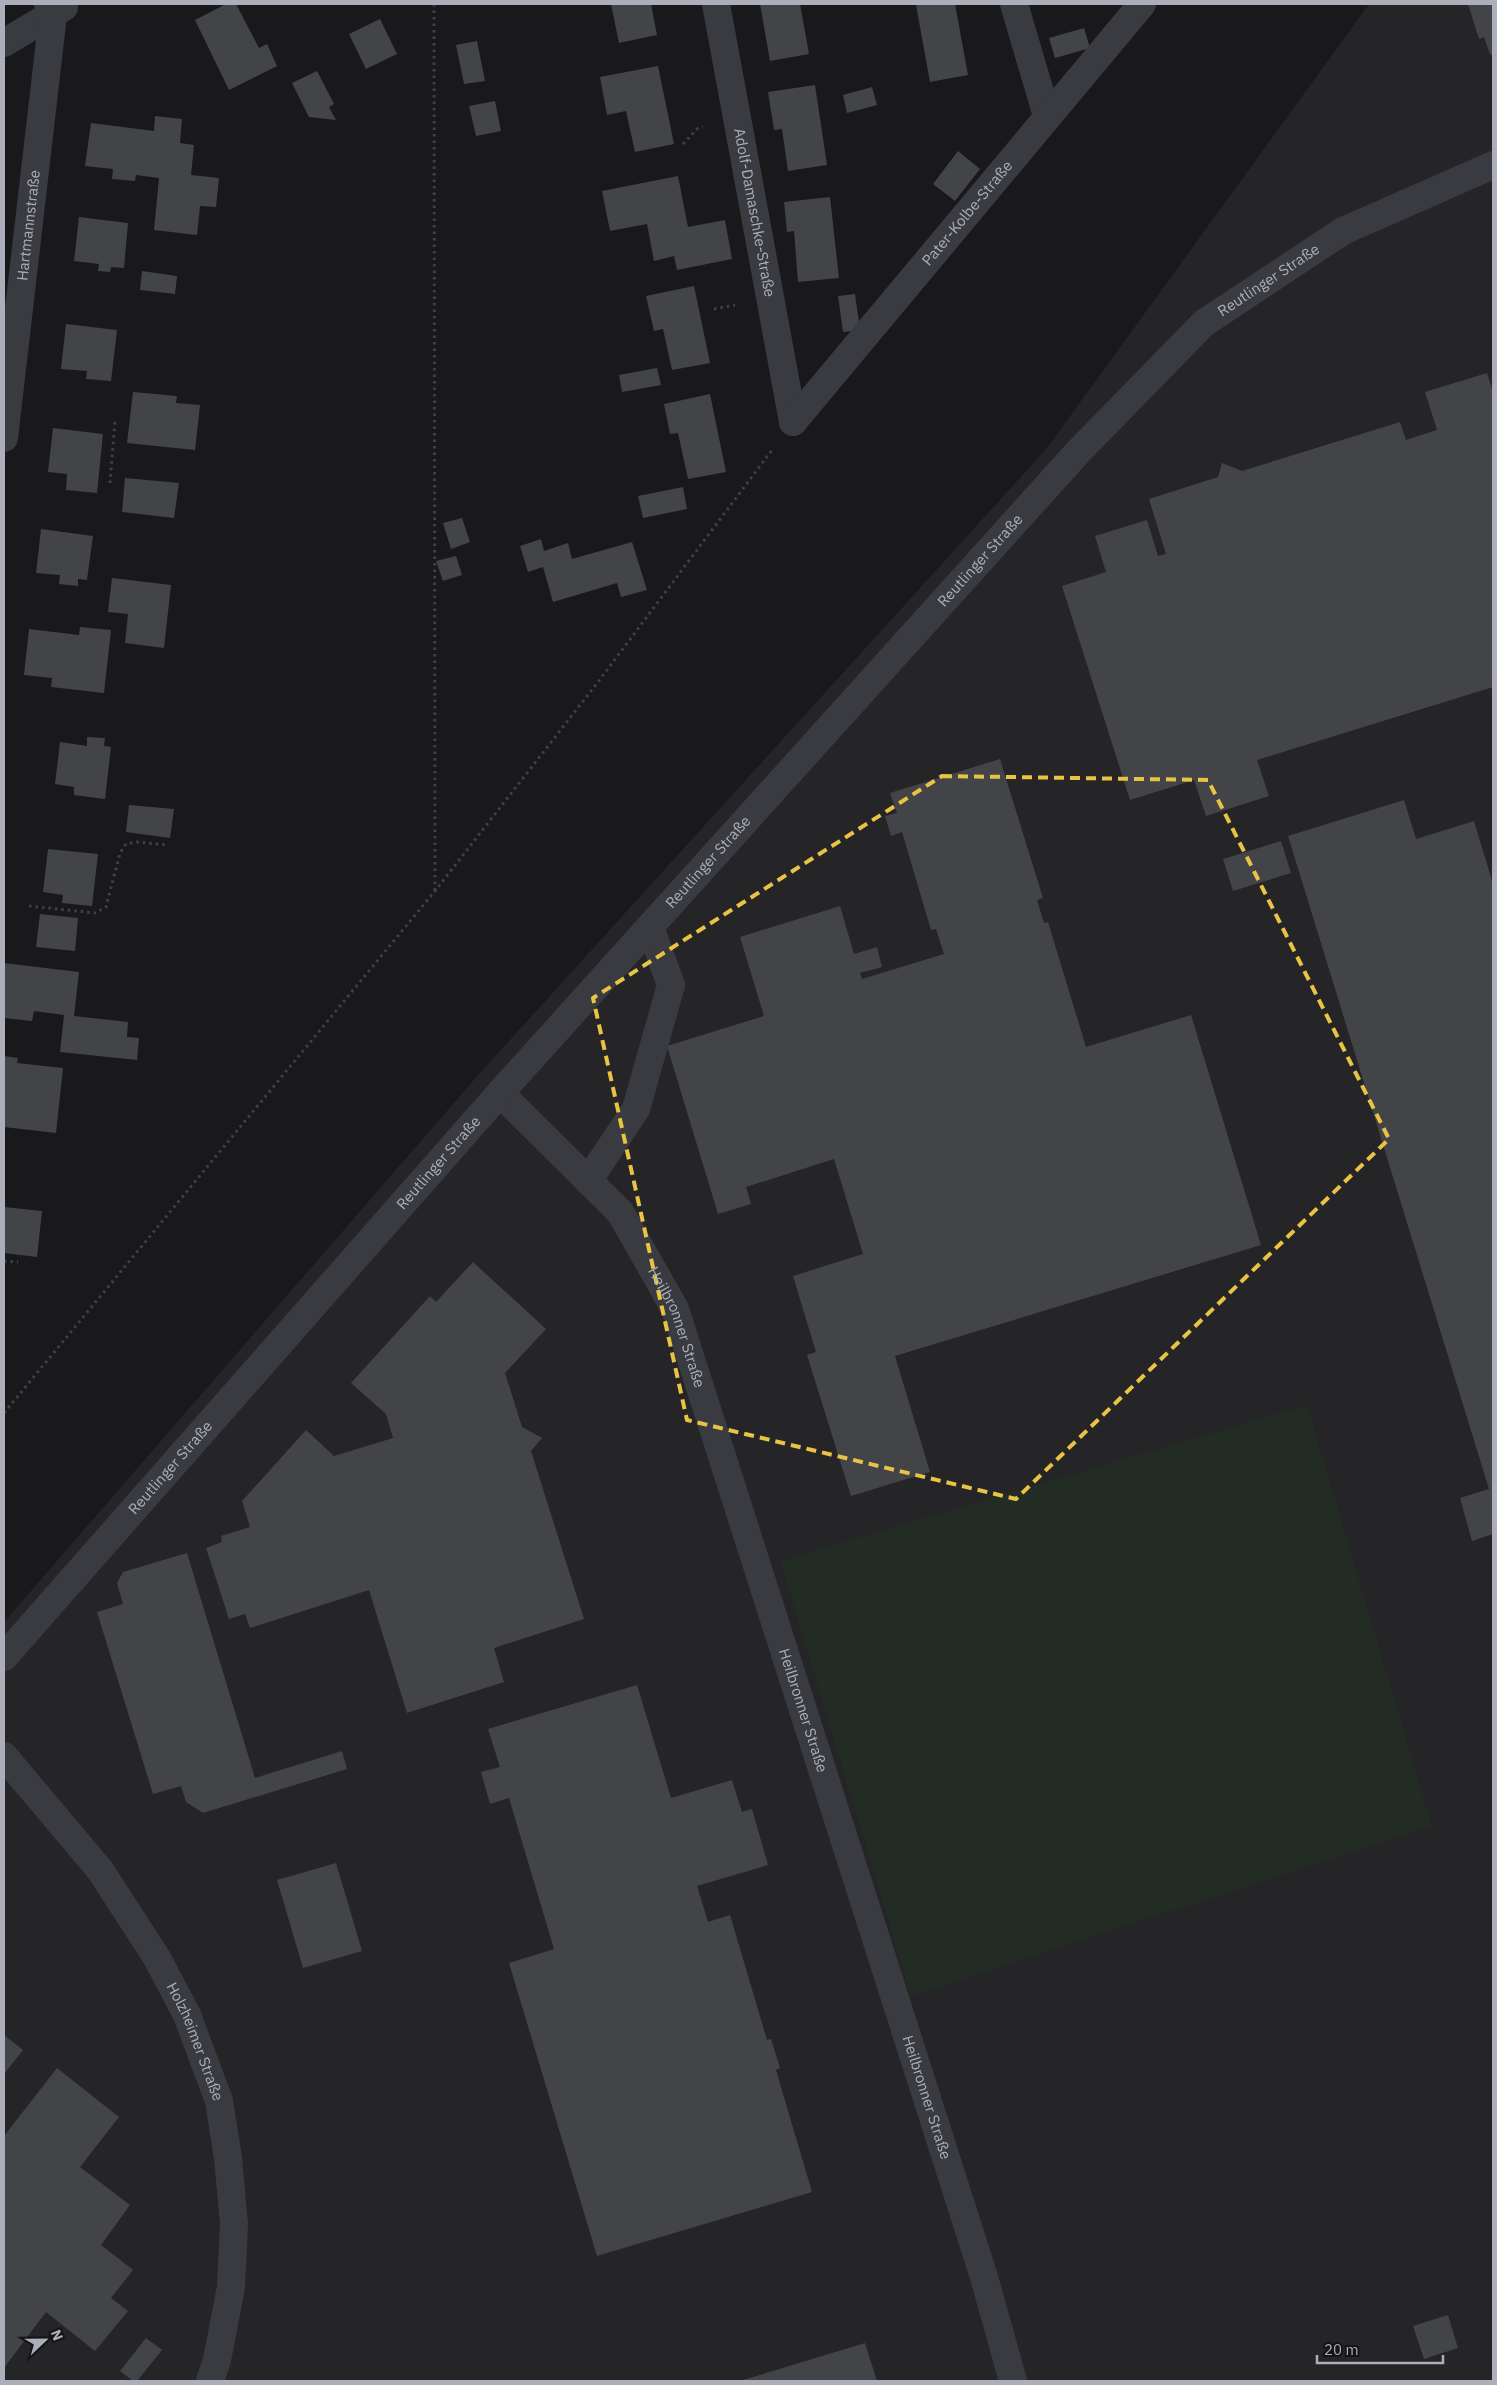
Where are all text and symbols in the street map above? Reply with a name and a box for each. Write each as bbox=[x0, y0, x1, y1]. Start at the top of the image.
street label: Adolf-Damaschke-Straße bbox=[730, 126, 780, 298]
street label: Pater-Kolbe-Straße bbox=[918, 156, 1016, 269]
street label: Hartmannstraße bbox=[12, 169, 44, 282]
street label: Reutlinger Straße bbox=[1214, 239, 1323, 320]
street label: Reutlinger Straße bbox=[933, 510, 1026, 611]
street label: Reutlinger Straße bbox=[661, 811, 755, 912]
street label: Reutlinger Straße bbox=[392, 1112, 484, 1213]
street label: Heilbronner Straße bbox=[644, 1263, 709, 1390]
street label: Reutlinger Straße bbox=[124, 1417, 216, 1518]
street label: Heilbronner Straße bbox=[775, 1646, 832, 1775]
street label: Holzheimer Straße bbox=[163, 1979, 228, 2103]
street label: Heilbronner Straße bbox=[898, 2033, 956, 2161]
north arrow bbox=[20, 2315, 70, 2365]
text: N bbox=[47, 2327, 67, 2343]
scale bar bbox=[1317, 2332, 1443, 2364]
text: 20 m bbox=[1324, 2340, 1359, 2359]

